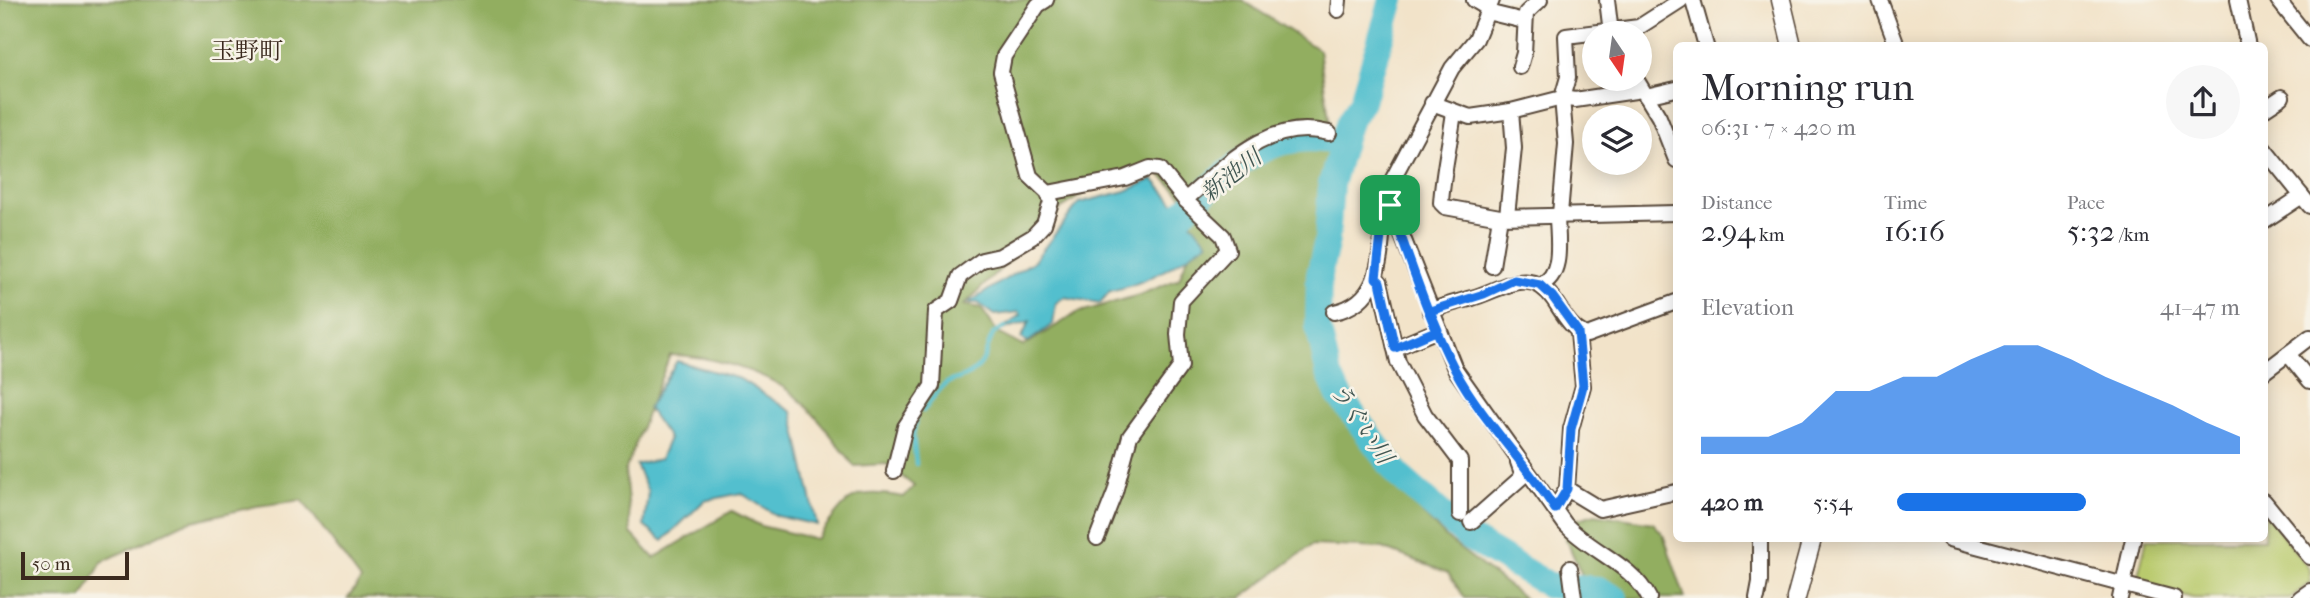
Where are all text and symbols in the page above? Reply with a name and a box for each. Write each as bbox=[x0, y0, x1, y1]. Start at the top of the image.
north arrow bbox=[1582, 21, 1652, 91]
map controls bbox=[1582, 21, 1652, 175]
district label: 玉野町 bbox=[211, 37, 283, 65]
text: Morning run bbox=[1701, 65, 1914, 110]
button: share bbox=[2166, 65, 2240, 139]
button: layers bbox=[1582, 105, 1652, 175]
text: 06:31 · 7 × 420 m bbox=[1701, 114, 1856, 141]
water label: 新池川 bbox=[1196, 142, 1269, 207]
pin bbox=[1360, 175, 1420, 235]
icon: arrive bbox=[1371, 186, 1409, 224]
text: Distance bbox=[1701, 192, 1772, 214]
text: Time bbox=[1884, 192, 1927, 214]
text: Pace bbox=[2067, 192, 2105, 214]
text: 2.94 bbox=[1701, 214, 1755, 249]
text: 16:16 bbox=[1884, 214, 1945, 249]
text: 5:32 bbox=[2067, 214, 2115, 249]
text: km bbox=[1755, 224, 1785, 246]
text: /km bbox=[2115, 224, 2149, 246]
text: Elevation bbox=[1701, 294, 1794, 321]
text: 41–47 m bbox=[2160, 294, 2240, 321]
water label: うぐい川 bbox=[1325, 378, 1400, 471]
text: 420 m bbox=[1701, 489, 1763, 516]
text: 5:54 bbox=[1813, 489, 1852, 516]
scale bar bbox=[21, 549, 130, 581]
text: 50 m bbox=[32, 553, 71, 575]

